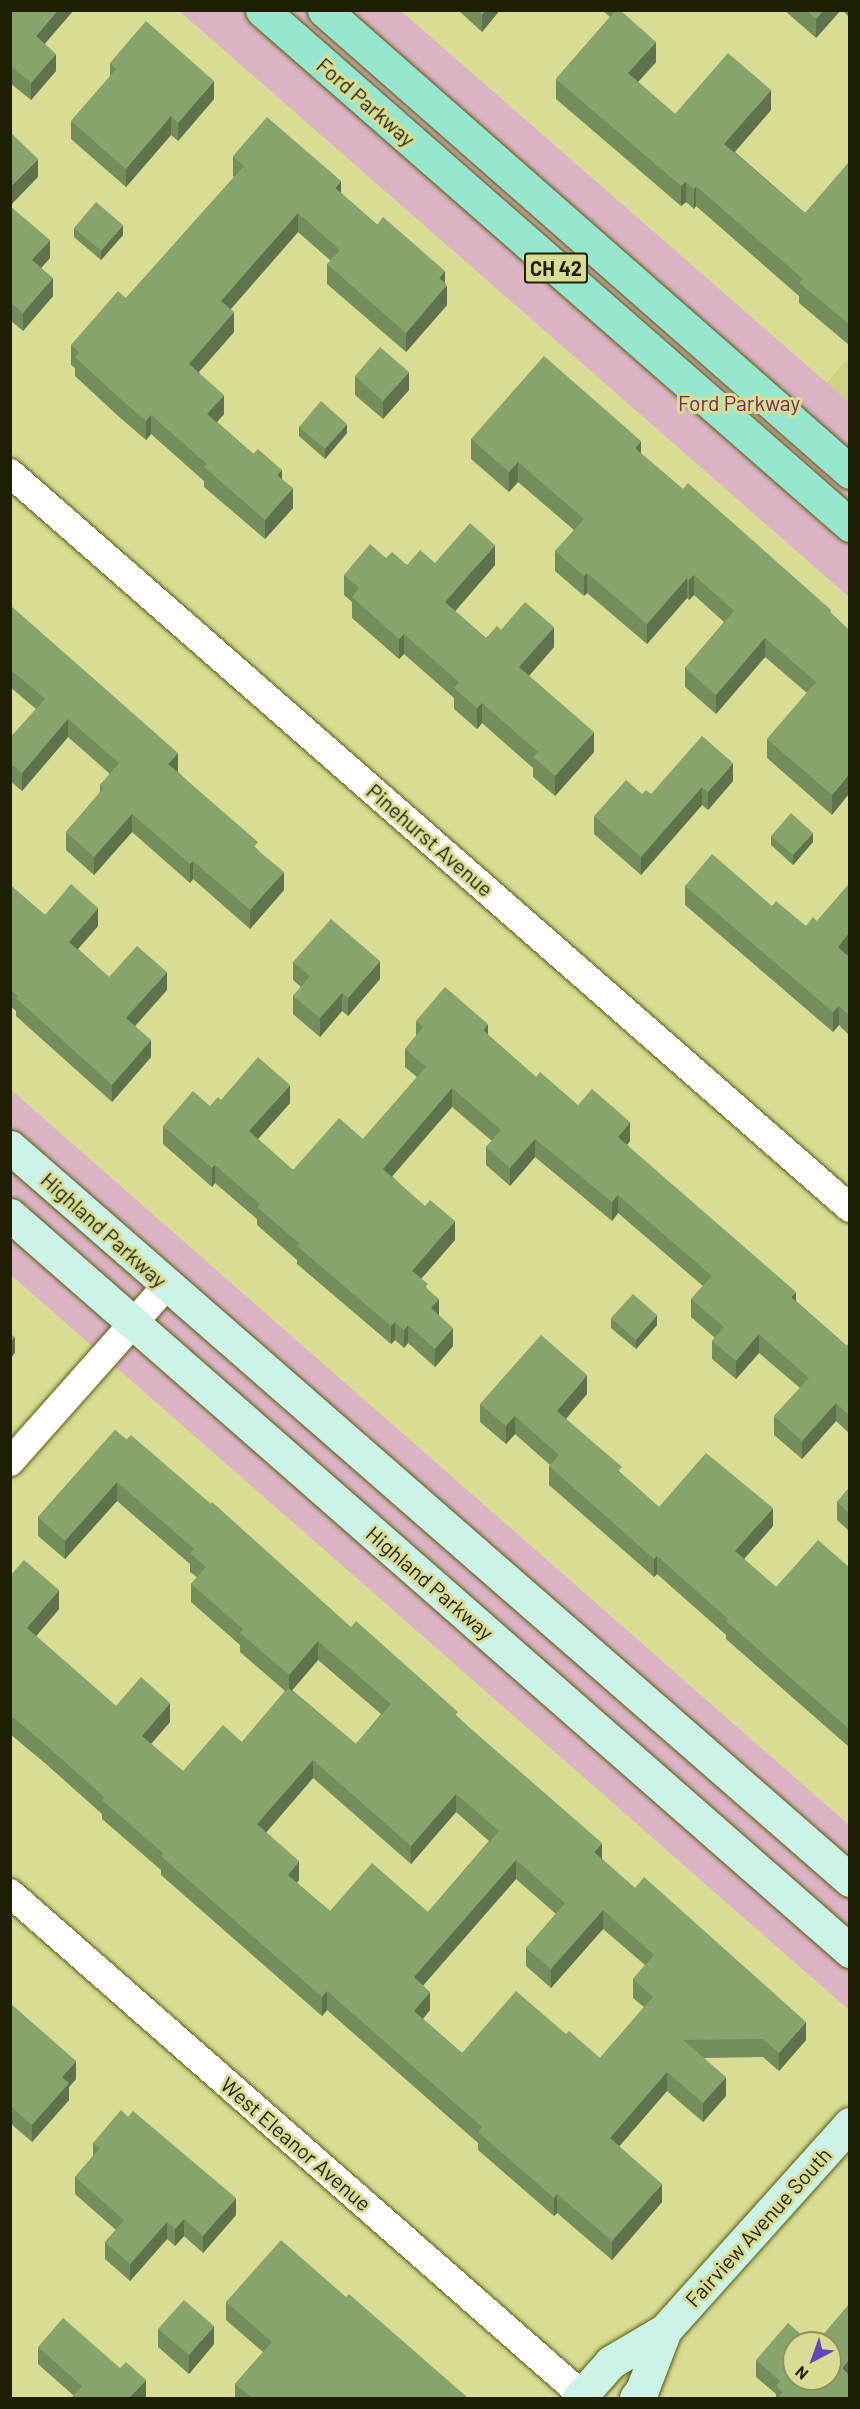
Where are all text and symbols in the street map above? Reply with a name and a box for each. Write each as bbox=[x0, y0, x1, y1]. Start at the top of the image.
street label: Ford Parkway bbox=[312, 52, 420, 152]
road number: CH 42 bbox=[523, 251, 589, 285]
park label: Ford Parkway bbox=[678, 390, 800, 416]
street label: Pinehurst Avenue bbox=[362, 778, 498, 902]
street label: Highland Parkway bbox=[36, 1167, 172, 1293]
street label: Highland Parkway bbox=[361, 1521, 499, 1645]
street label: West Eleanor Avenue bbox=[216, 2072, 376, 2216]
street label: Fairview Avenue South bbox=[680, 2142, 836, 2312]
north arrow bbox=[782, 2331, 842, 2391]
text: N bbox=[791, 2363, 811, 2384]

